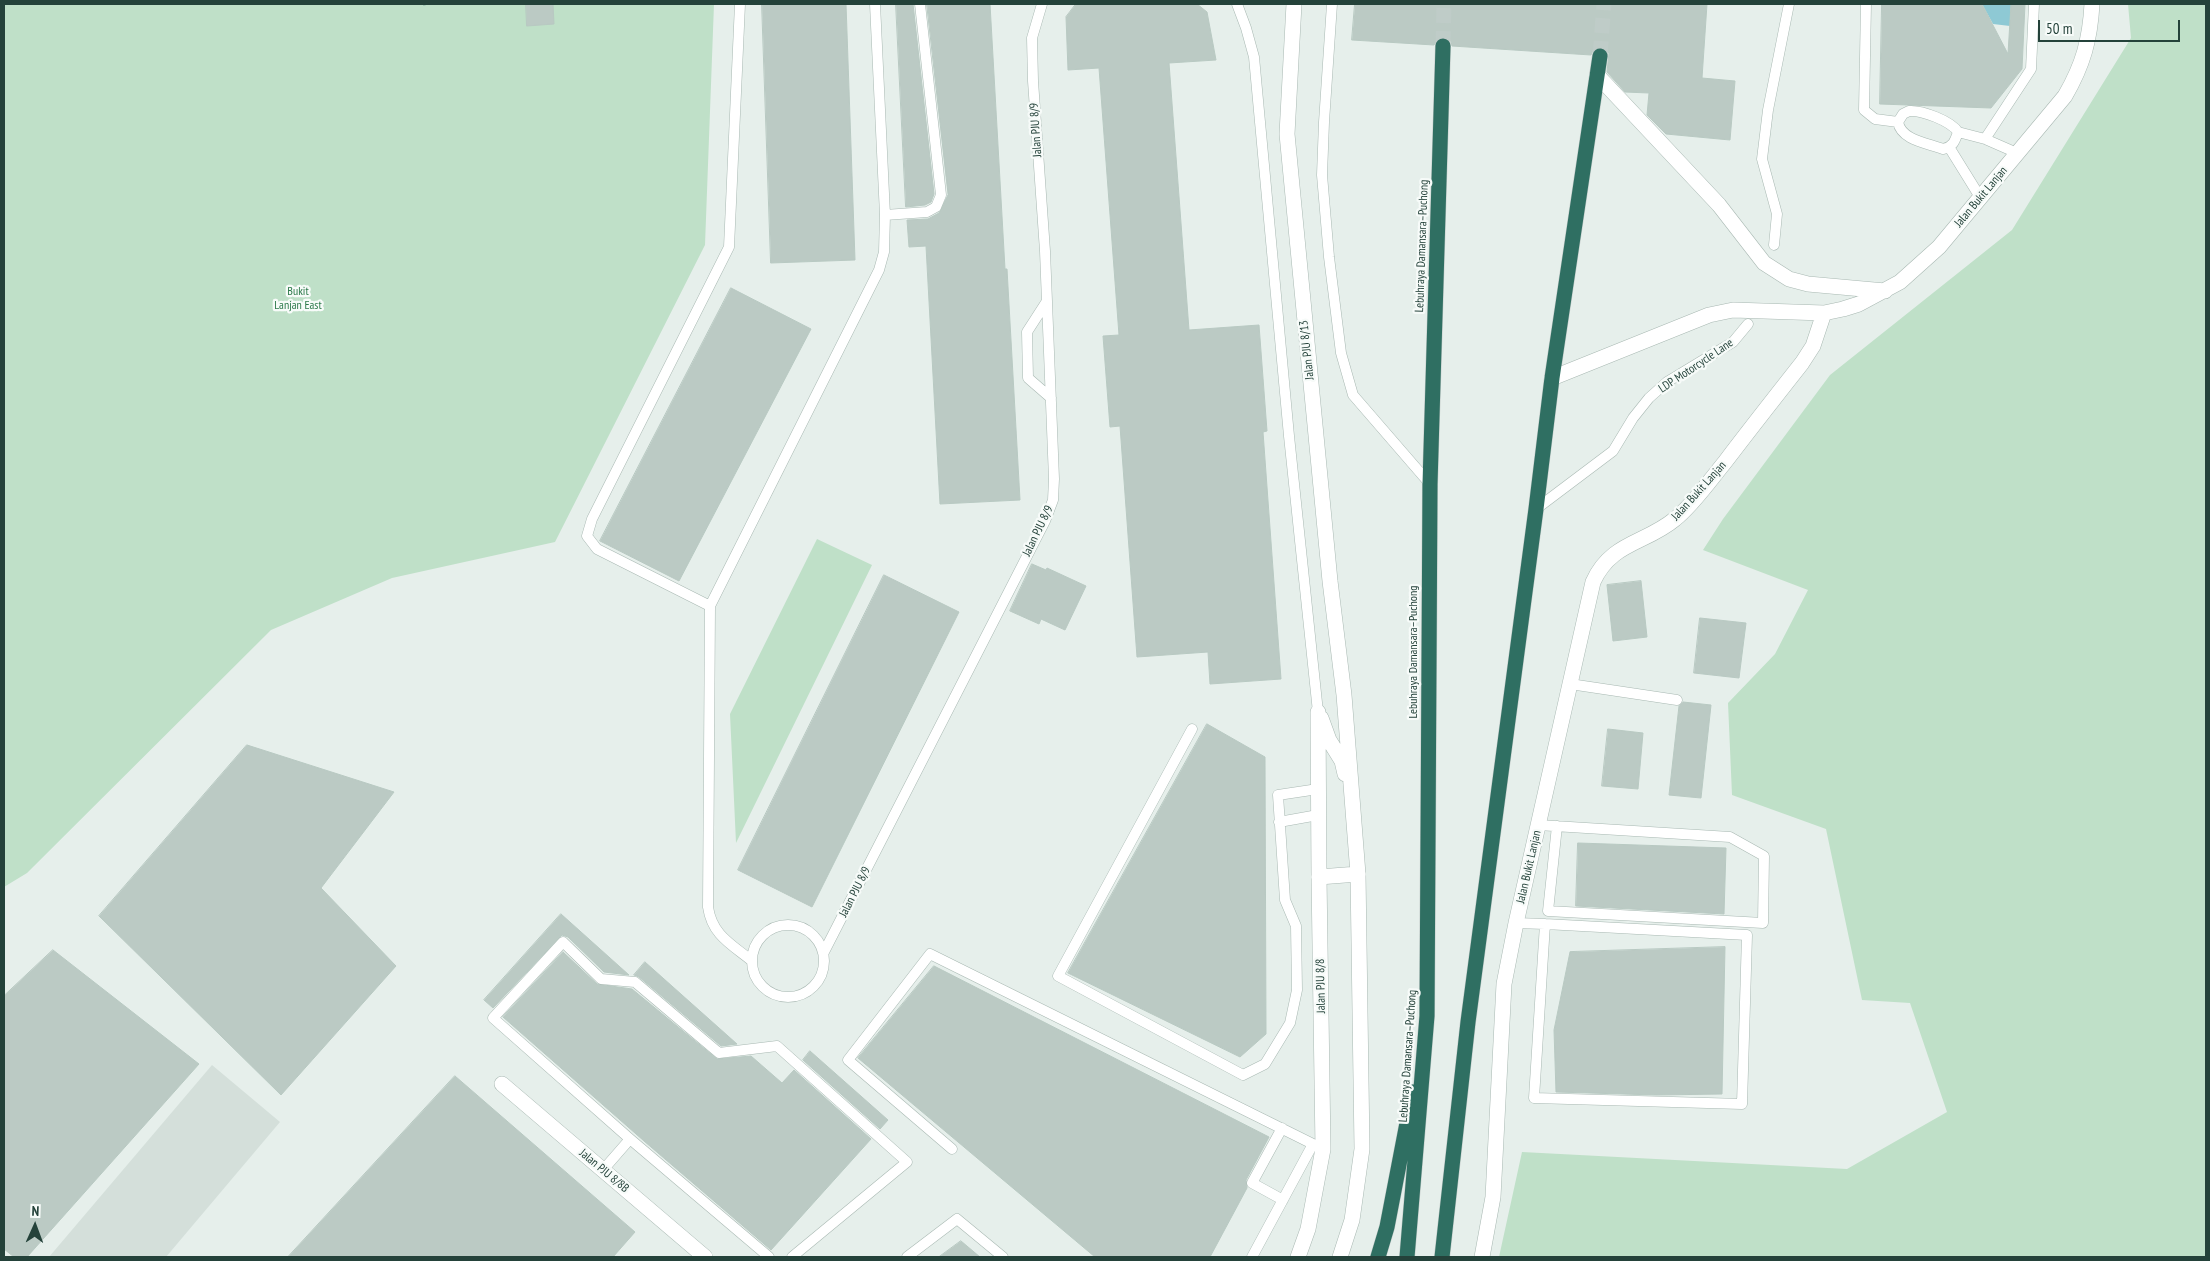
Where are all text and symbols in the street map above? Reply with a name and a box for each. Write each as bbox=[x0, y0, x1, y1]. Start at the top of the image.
scale bar bbox=[2040, 10, 2182, 42]
text: 50 m bbox=[2046, 19, 2072, 38]
street label: Jalan PJU 8/9 bbox=[1027, 102, 1045, 158]
street label: Jalan Bukit Lanjan bbox=[1952, 164, 2010, 230]
street label: Lebuhraya Damansara–Puchong bbox=[1412, 179, 1432, 313]
park label: Bukit Lanjan East bbox=[274, 285, 322, 313]
street label: Jalan PJU 8/13 bbox=[1297, 319, 1317, 381]
street label: LDP Motorcycle Lane bbox=[1656, 336, 1736, 396]
street label: Jalan Bukit Lanjan bbox=[1669, 458, 1729, 524]
street label: Jalan PJU 8/9 bbox=[1020, 503, 1056, 559]
street label: Lebuhraya Damansara–Puchong bbox=[1407, 586, 1421, 718]
street label: Jalan Bukit Lanjan bbox=[1514, 829, 1544, 905]
street label: Jalan PJU 8/9 bbox=[836, 864, 874, 920]
street label: Jalan PJU 8/8 bbox=[1313, 959, 1329, 1013]
street label: Lebuhraya Damansara–Puchong bbox=[1396, 989, 1420, 1123]
street label: Jalan PJU 8/8B bbox=[576, 1146, 632, 1196]
north arrow bbox=[10, 1201, 60, 1251]
text: N bbox=[31, 1202, 40, 1220]

